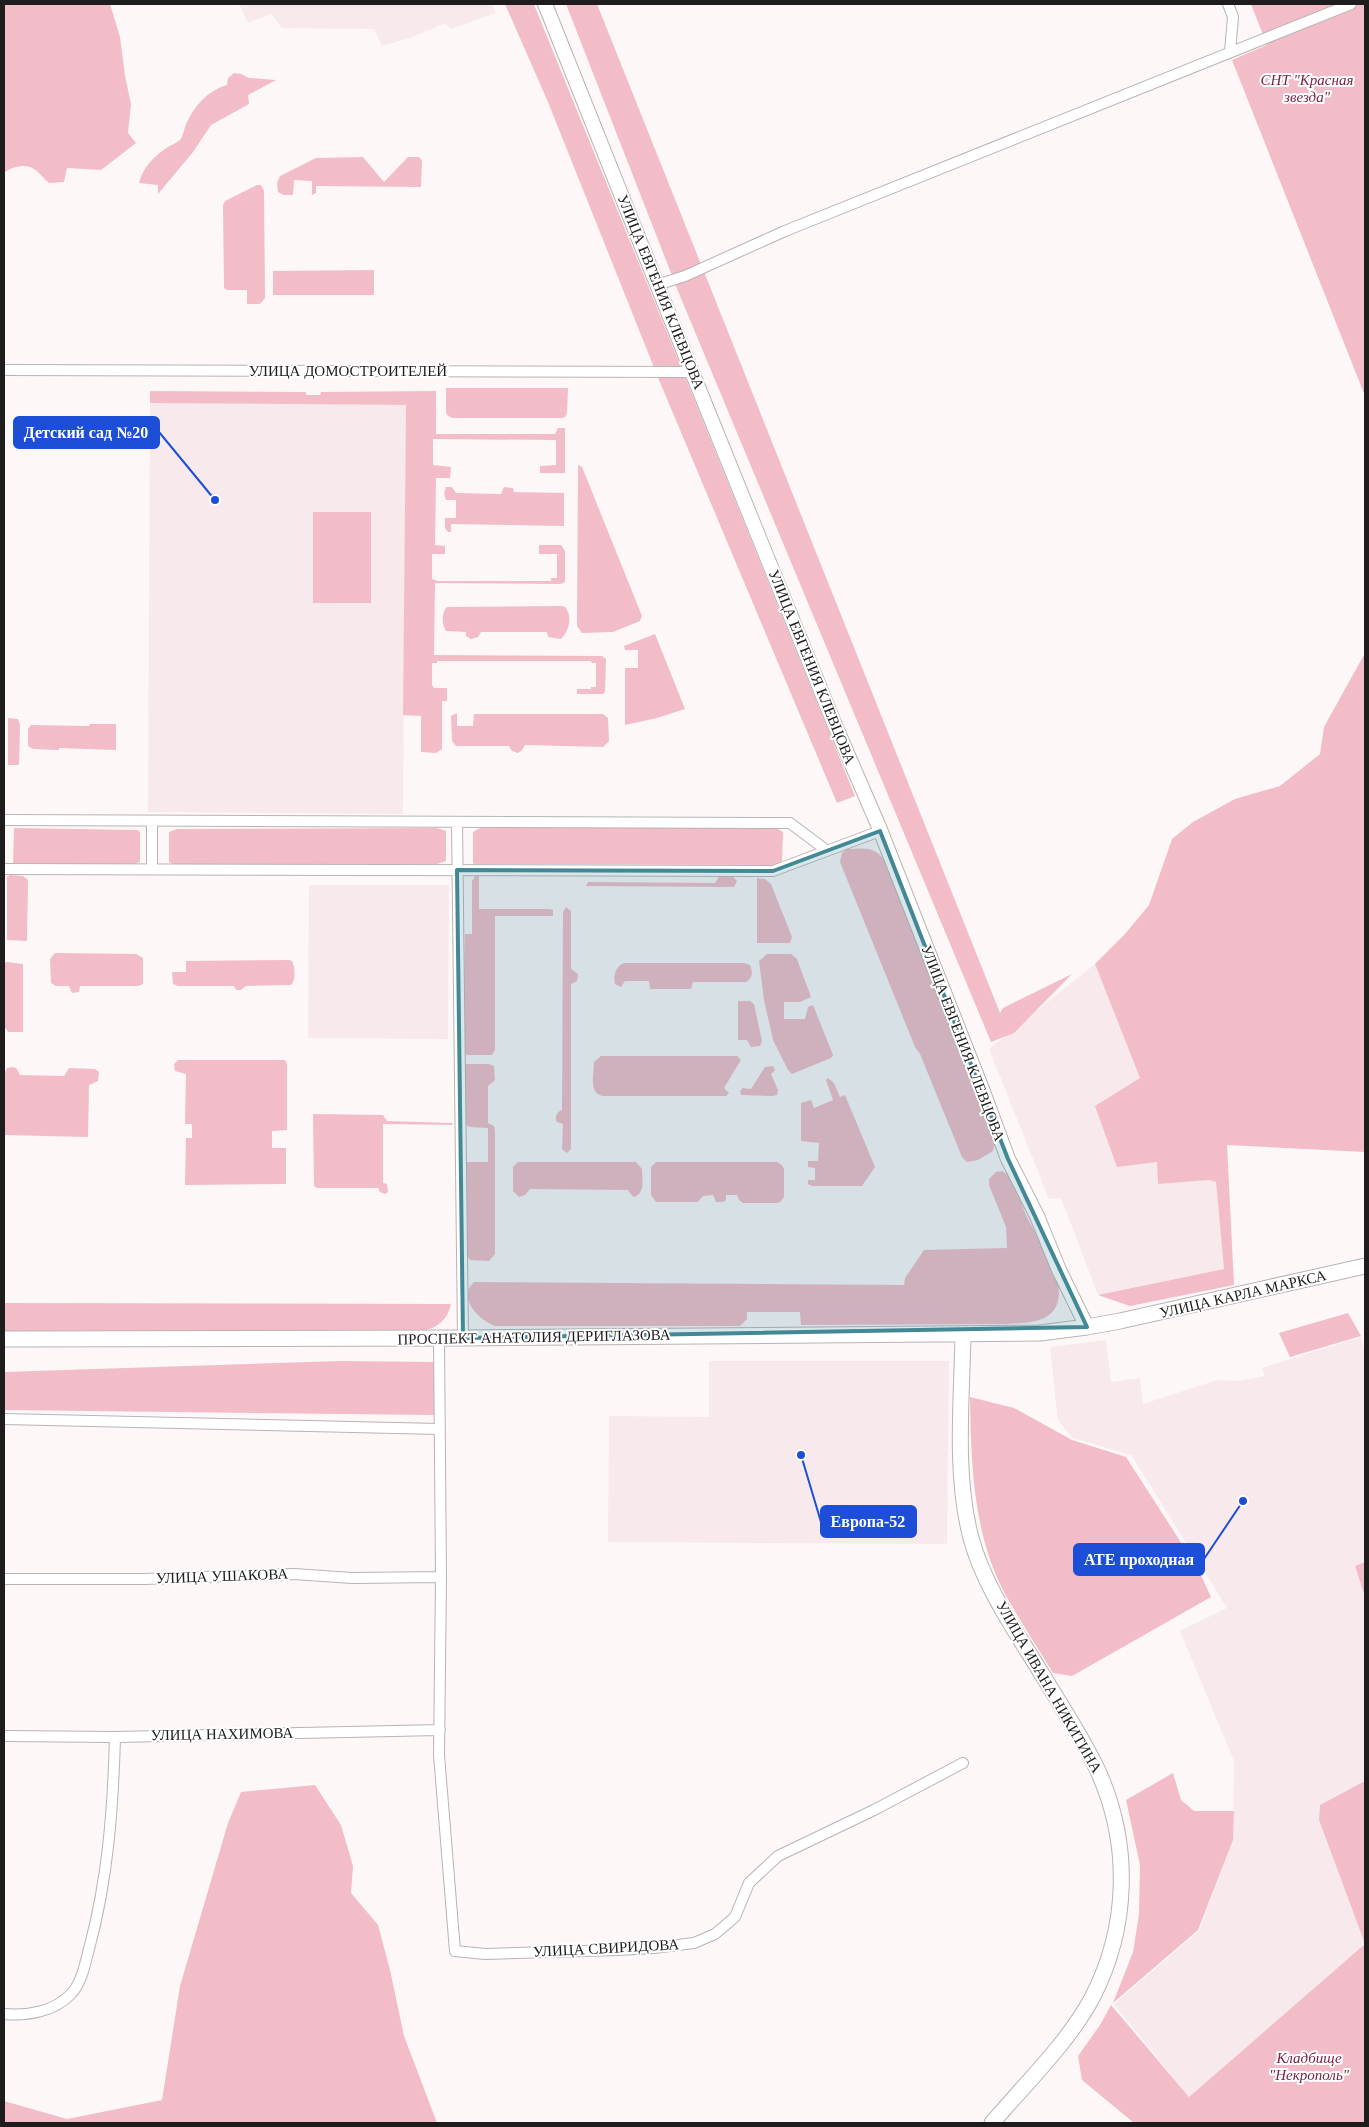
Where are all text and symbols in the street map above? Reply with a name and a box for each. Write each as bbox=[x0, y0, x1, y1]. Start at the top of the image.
park label: СНТ "Красная звезда" bbox=[1261, 72, 1353, 105]
street label: УЛИЦА ЕВГЕНИЯ КЛЕВЦОВА bbox=[615, 192, 708, 392]
street label: УЛИЦА ДОМОСТРОИТЕЛЕЙ bbox=[249, 363, 447, 379]
callout: Детский сад №20 bbox=[14, 417, 159, 448]
text: Детский сад №20 bbox=[24, 424, 148, 442]
street label: УЛИЦА ЕВГЕНИЯ КЛЕВЦОВА bbox=[766, 567, 859, 767]
street label: УЛИЦА ЕВГЕНИЯ КЛЕВЦОВА bbox=[918, 943, 1008, 1143]
street label: УЛИЦА КАРЛА МАРКСА bbox=[1158, 1267, 1328, 1321]
street label: ПРОСПЕКТ АНАТОЛИЯ ДЕРИГЛАЗОВА bbox=[397, 1327, 671, 1347]
callout: Европа-52 bbox=[821, 1506, 916, 1537]
text: Европа-52 bbox=[831, 1513, 905, 1531]
callout: АТЕ проходная bbox=[1074, 1544, 1204, 1575]
text: АТЕ проходная bbox=[1084, 1551, 1194, 1569]
street label: УЛИЦА УШАКОВА bbox=[156, 1566, 289, 1586]
street label: УЛИЦА ИВАНА НИКИТИНА bbox=[993, 1598, 1105, 1776]
street label: УЛИЦА НАХИМОВА bbox=[150, 1725, 294, 1743]
street label: УЛИЦА СВИРИДОВА bbox=[533, 1936, 680, 1960]
park label: Кладбище "Некрополь" bbox=[1269, 2050, 1350, 2083]

